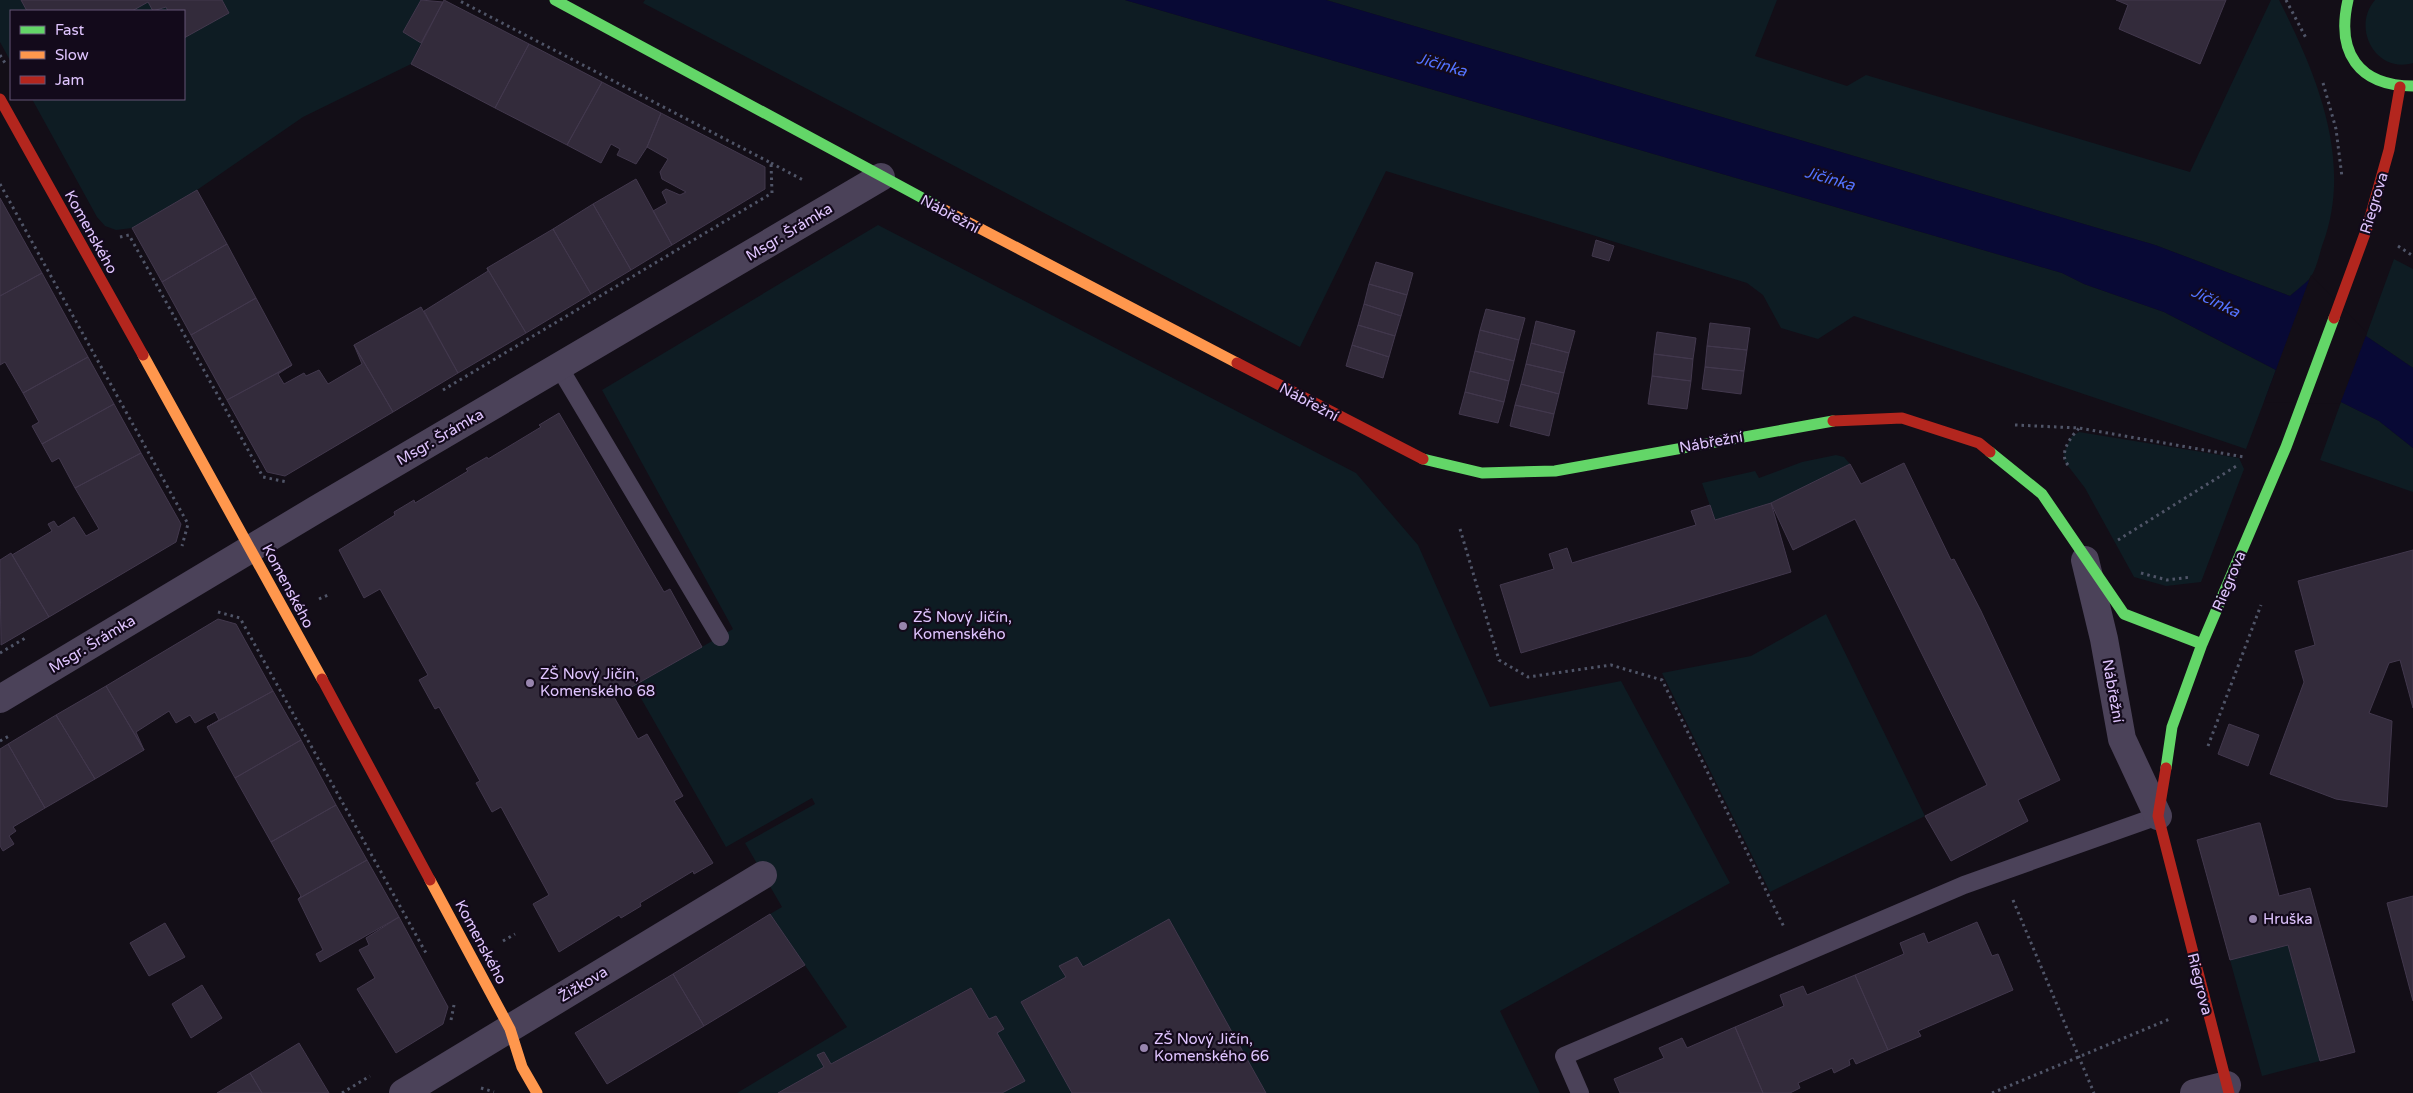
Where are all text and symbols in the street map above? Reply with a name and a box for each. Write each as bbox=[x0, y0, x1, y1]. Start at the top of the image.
legend bbox=[10, 10, 185, 100]
text: Fast bbox=[55, 21, 85, 39]
text: Slow bbox=[55, 46, 89, 64]
water label: Jičínka bbox=[1414, 48, 1470, 82]
text: Jam bbox=[55, 71, 84, 89]
water label: Jičínka bbox=[1802, 162, 1858, 196]
street label: Riegrova bbox=[2356, 170, 2392, 236]
street label: Komenského bbox=[61, 187, 121, 277]
street label: Nábřežní bbox=[917, 191, 983, 237]
street label: Msgr. Šrámka bbox=[743, 199, 835, 265]
water label: Jičínka bbox=[2188, 282, 2244, 323]
street label: Nábřežní bbox=[1276, 379, 1342, 425]
street label: Msgr. Šrámka bbox=[393, 405, 487, 469]
street label: Nábřežní bbox=[1678, 428, 1744, 456]
street label: Komenského bbox=[258, 541, 318, 631]
street label: Riegrova bbox=[2208, 548, 2250, 614]
place label: ZŠ Nový Jičín, Komenského bbox=[913, 608, 1012, 643]
street label: Msgr. Šrámka bbox=[46, 611, 138, 677]
marker: ZŠ Nový Jičín, Komenského bbox=[897, 620, 909, 632]
street label: Nábřežní bbox=[2099, 658, 2127, 724]
place label: ZŠ Nový Jičín, Komenského 68 bbox=[540, 665, 655, 700]
marker: ZŠ Nový Jičín, Komenského 68 bbox=[524, 677, 536, 689]
street label: Komenského bbox=[451, 897, 511, 987]
place label: Hruška bbox=[2263, 910, 2313, 928]
marker: Hruška bbox=[2247, 913, 2259, 925]
street label: Riegrova bbox=[2184, 951, 2216, 1017]
street label: Žižkova bbox=[555, 962, 611, 1006]
place label: ZŠ Nový Jičín, Komenského 66 bbox=[1154, 1030, 1269, 1065]
marker: ZŠ Nový Jičín, Komenského 66 bbox=[1138, 1042, 1150, 1054]

